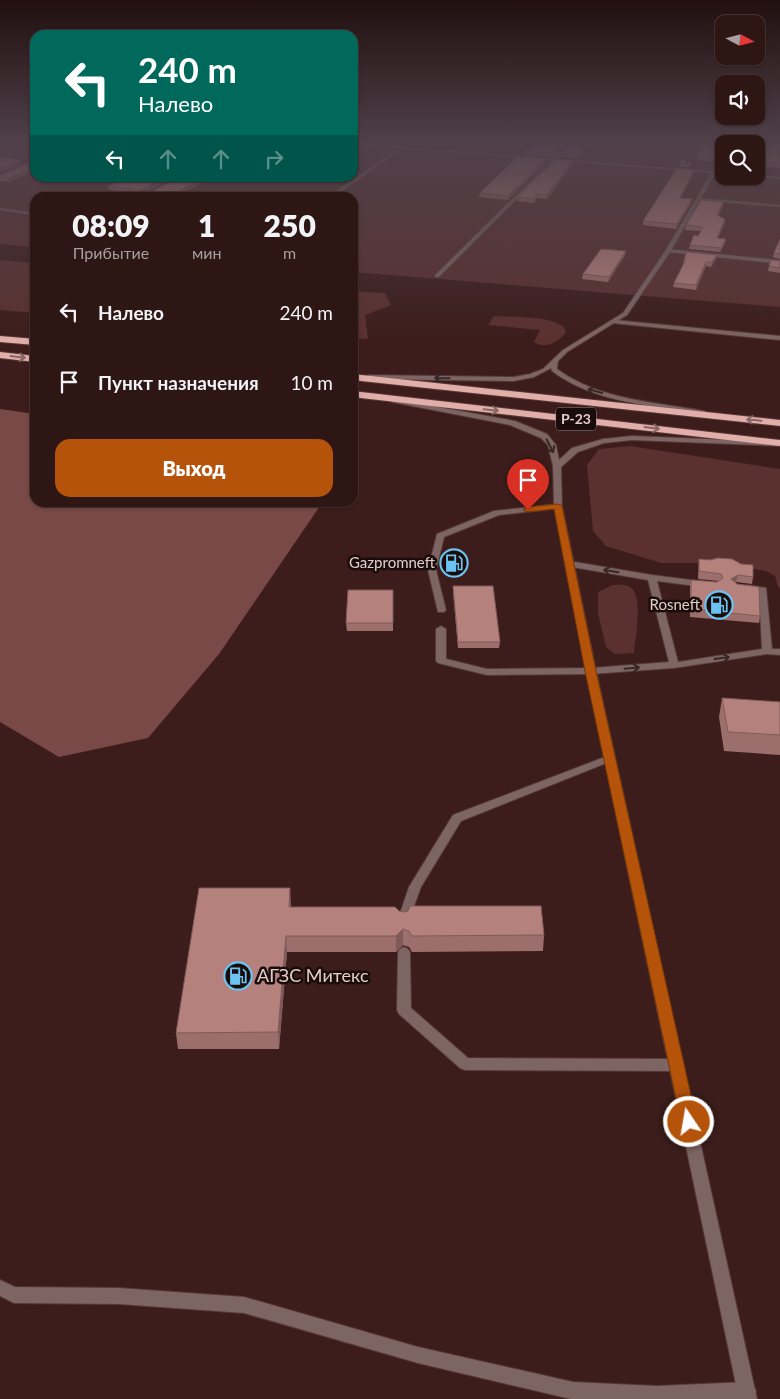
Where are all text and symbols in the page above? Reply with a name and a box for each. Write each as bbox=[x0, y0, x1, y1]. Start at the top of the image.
north arrow bbox=[715, 15, 765, 65]
map controls bbox=[715, 15, 765, 185]
text: 240 m bbox=[138, 48, 237, 90]
icon: left bbox=[55, 50, 120, 115]
button: sound bbox=[715, 75, 765, 125]
text: Налево bbox=[138, 90, 213, 117]
button: search bbox=[715, 135, 765, 185]
icon: left bbox=[101, 145, 129, 173]
icon: ahead bbox=[154, 145, 182, 173]
icon: ahead bbox=[207, 145, 235, 173]
icon: right bbox=[260, 145, 288, 173]
text: 08:09 bbox=[72, 207, 150, 243]
text: 1 bbox=[198, 207, 215, 243]
text: 250 bbox=[264, 207, 316, 243]
text: Прибытие bbox=[73, 243, 149, 262]
text: мин bbox=[192, 243, 221, 262]
text: m bbox=[283, 243, 296, 262]
icon: left bbox=[55, 298, 83, 326]
text: Налево bbox=[98, 301, 164, 324]
text: 240 m bbox=[279, 301, 333, 324]
one-way arrow bbox=[9, 352, 25, 362]
icon: arrive bbox=[55, 368, 83, 396]
text: Пункт назначения bbox=[98, 371, 259, 394]
text: 10 m bbox=[290, 371, 333, 394]
one-way arrow bbox=[435, 373, 451, 383]
one-way arrow bbox=[587, 386, 603, 396]
one-way arrow bbox=[482, 405, 498, 415]
road number: Р-23 bbox=[556, 408, 596, 430]
one-way arrow bbox=[747, 415, 763, 425]
one-way arrow bbox=[644, 423, 660, 433]
one-way arrow bbox=[546, 438, 555, 453]
button: Выход bbox=[55, 439, 333, 497]
pin bbox=[507, 459, 549, 510]
icon: arrive bbox=[514, 466, 542, 494]
fuel station icon: Gazpromneft bbox=[439, 548, 469, 578]
place label: Gazpromneft bbox=[349, 553, 436, 571]
one-way arrow bbox=[603, 566, 619, 576]
fuel station icon: Rosneft bbox=[704, 590, 734, 620]
place label: Rosneft bbox=[650, 595, 701, 613]
one-way arrow bbox=[713, 652, 729, 662]
one-way arrow bbox=[624, 663, 640, 673]
fuel station icon: АГЗС Митекс bbox=[223, 961, 253, 991]
place label: АГЗС Митекс bbox=[257, 964, 369, 986]
position arrow bbox=[662, 1095, 714, 1147]

